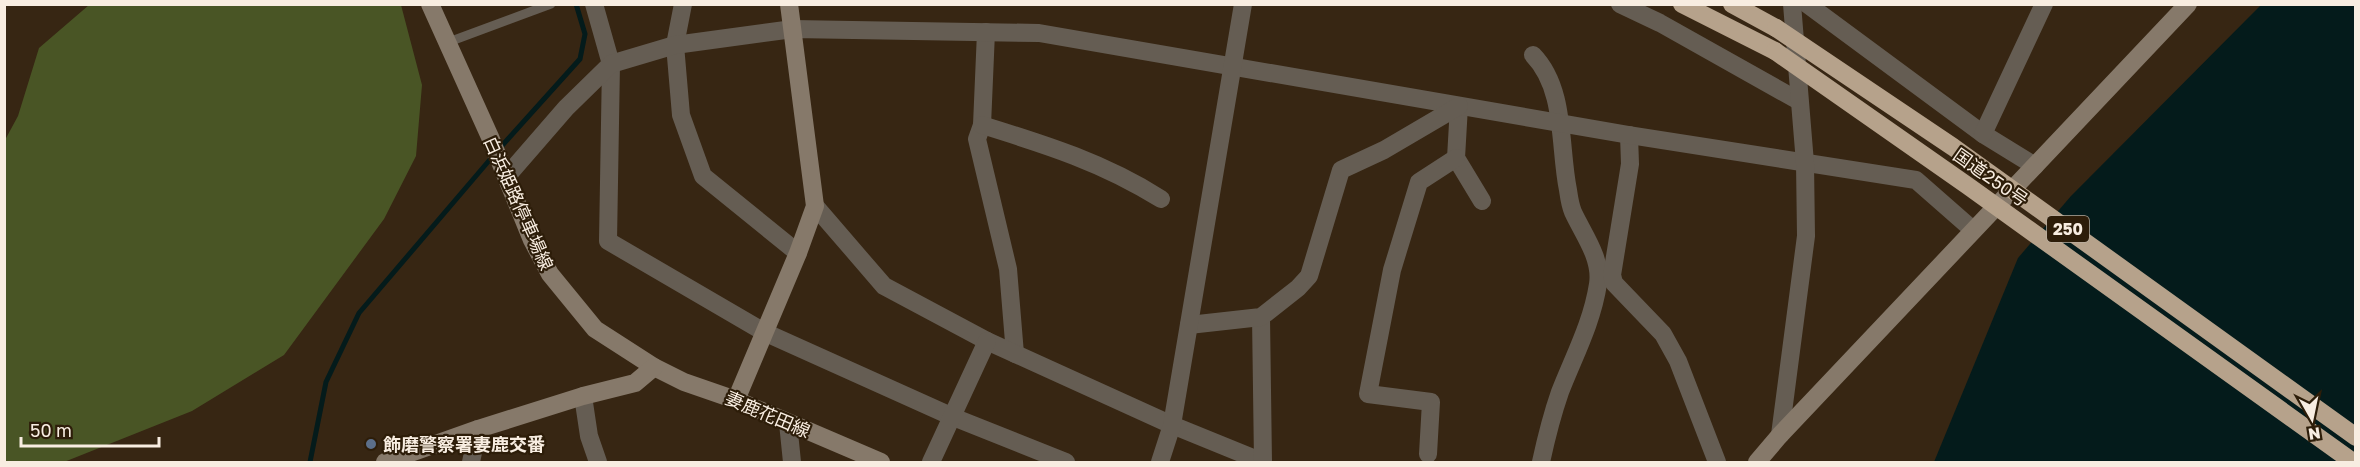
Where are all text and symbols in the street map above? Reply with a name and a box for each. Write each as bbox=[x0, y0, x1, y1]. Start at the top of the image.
street label: 白浜姫路停車場線 bbox=[480, 133, 558, 273]
street label: 国道250号 bbox=[1949, 143, 2033, 211]
road number: 250 bbox=[2047, 216, 2089, 242]
street label: 妻鹿花田線 bbox=[722, 386, 814, 442]
north arrow bbox=[2282, 389, 2342, 449]
scale bar bbox=[21, 410, 159, 448]
text: 50 m bbox=[30, 419, 72, 441]
text: N bbox=[2307, 423, 2322, 445]
place label: 飾磨警察署妻鹿交番 bbox=[383, 433, 545, 455]
marker: 飾磨警察署妻鹿交番 bbox=[364, 437, 378, 451]

